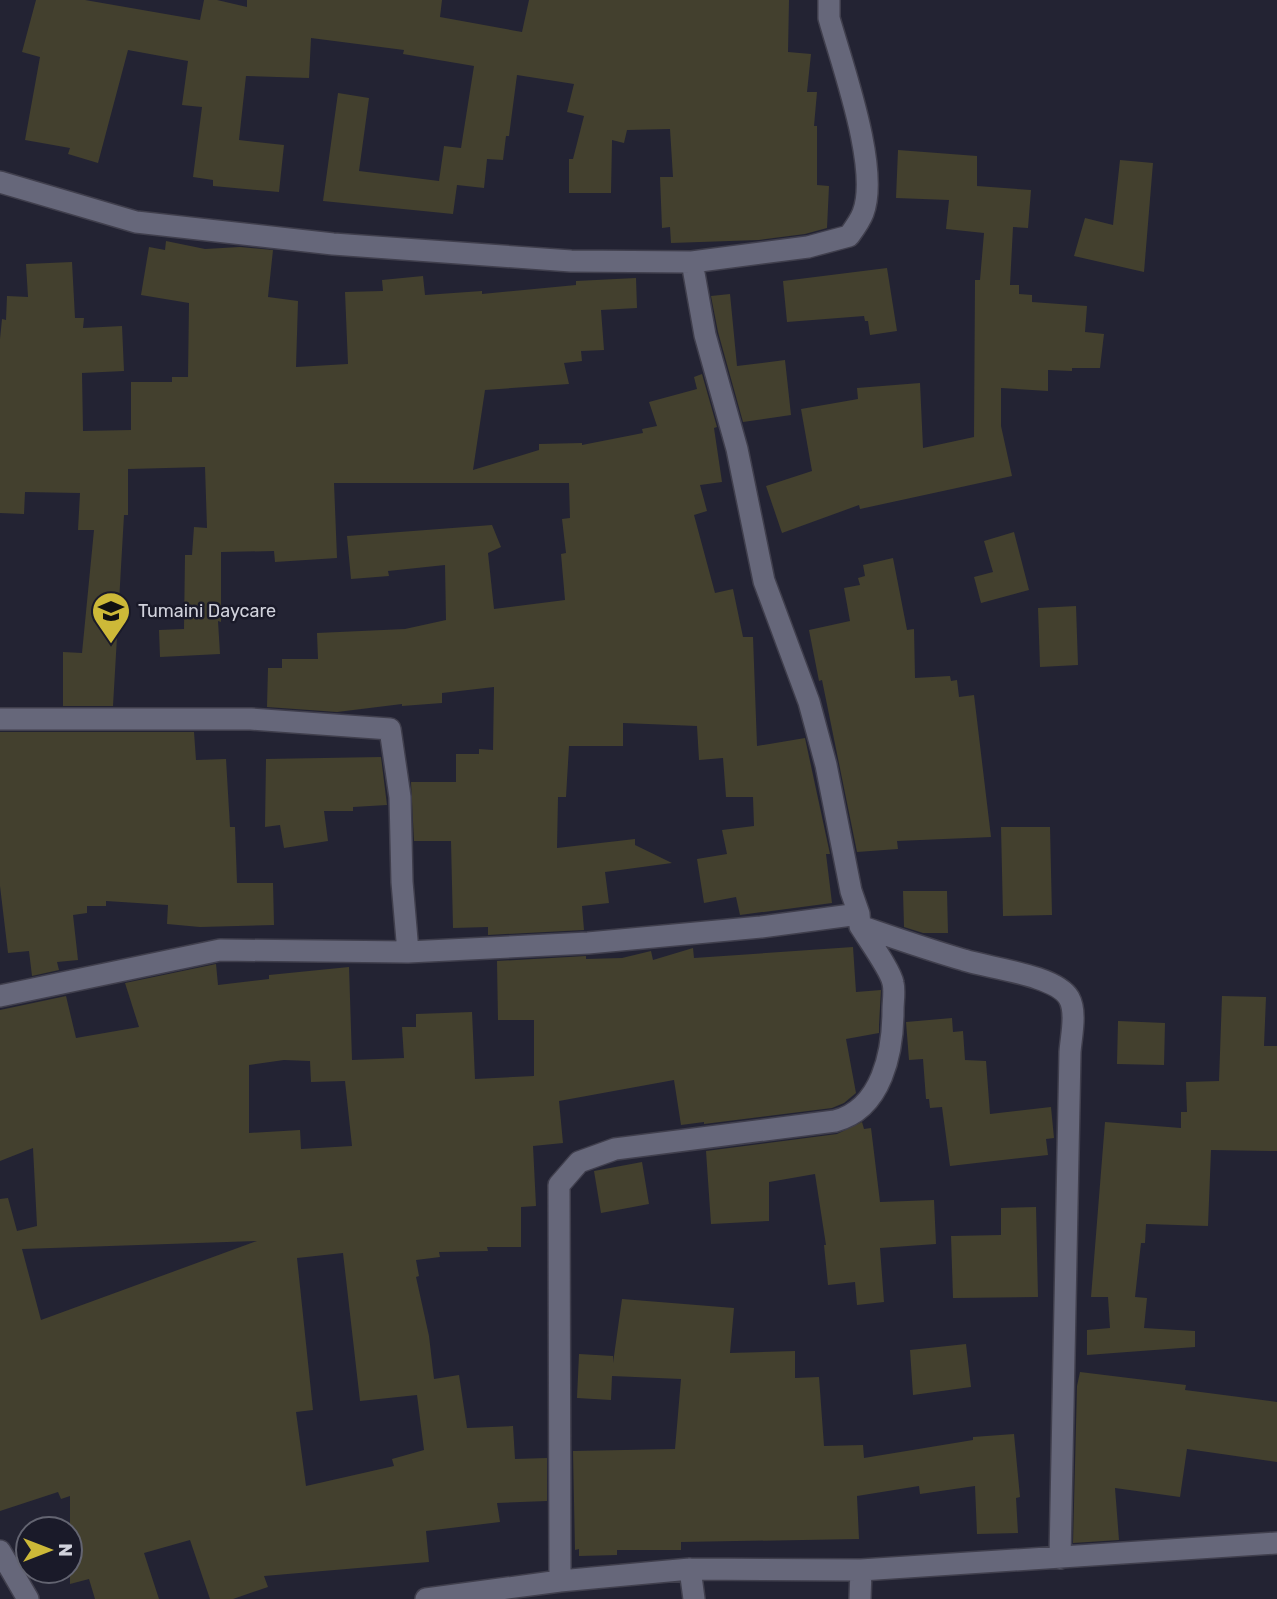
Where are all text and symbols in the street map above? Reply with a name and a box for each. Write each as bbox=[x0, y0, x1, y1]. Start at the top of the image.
school or university icon: Tumaini Daycare bbox=[90, 590, 132, 645]
place label: Tumaini Daycare bbox=[138, 600, 276, 622]
north arrow bbox=[14, 1515, 84, 1585]
text: N bbox=[54, 1543, 77, 1557]

